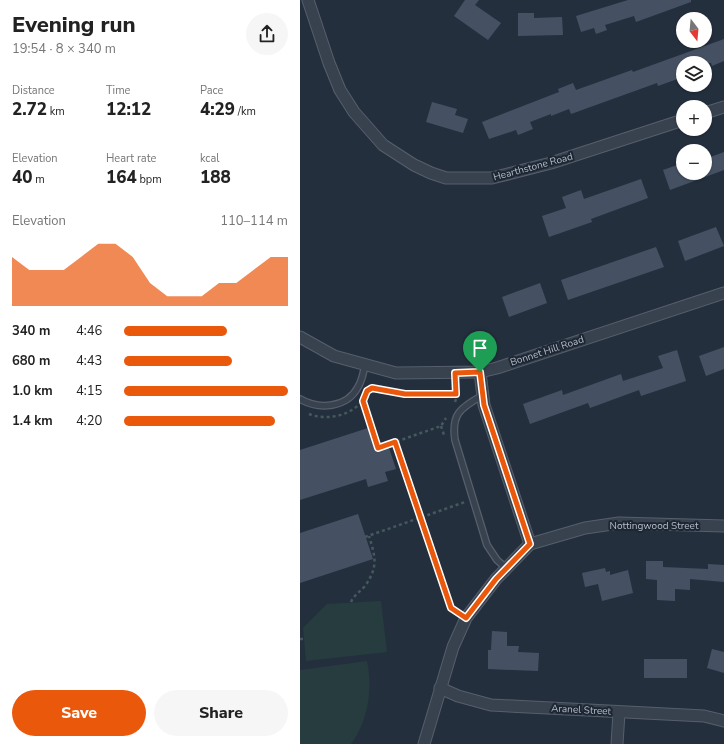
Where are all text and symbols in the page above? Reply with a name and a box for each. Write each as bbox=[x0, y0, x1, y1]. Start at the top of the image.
text: Evening run bbox=[12, 10, 136, 40]
north arrow bbox=[676, 12, 712, 48]
map controls bbox=[676, 12, 712, 180]
button: share bbox=[246, 13, 288, 55]
text: 19:54 · 8 × 340 m bbox=[12, 40, 116, 58]
button: layers bbox=[676, 56, 712, 92]
text: Distance bbox=[12, 83, 55, 98]
text: Time bbox=[106, 83, 130, 98]
text: Pace bbox=[200, 83, 223, 98]
text: 2.72 bbox=[12, 98, 47, 121]
text: 12:12 bbox=[106, 98, 151, 121]
text: 4:29 bbox=[200, 98, 235, 121]
button: + bbox=[676, 100, 712, 136]
text: km bbox=[47, 104, 65, 119]
text: /km bbox=[235, 104, 256, 119]
button: − bbox=[676, 144, 712, 180]
street label: Hearthstone Road bbox=[492, 150, 575, 184]
text: Elevation bbox=[12, 151, 58, 166]
text: Heart rate bbox=[106, 151, 156, 166]
text: kcal bbox=[200, 151, 220, 166]
text: 40 bbox=[12, 166, 32, 189]
text: 164 bbox=[106, 166, 137, 189]
text: 188 bbox=[200, 166, 231, 189]
text: m bbox=[32, 172, 45, 187]
text: bpm bbox=[137, 172, 162, 187]
text: Elevation bbox=[12, 212, 66, 230]
text: 110–114 m bbox=[220, 212, 288, 230]
text: 340 m bbox=[12, 322, 50, 340]
text: 4:46 bbox=[76, 322, 102, 340]
pin bbox=[463, 331, 497, 372]
street label: Bonnet Hill Road bbox=[508, 332, 586, 370]
icon: arrive bbox=[469, 337, 491, 359]
text: 680 m bbox=[12, 352, 50, 370]
text: 4:43 bbox=[76, 352, 102, 370]
text: 1.0 km bbox=[12, 382, 53, 400]
text: 4:15 bbox=[76, 382, 102, 400]
text: 1.4 km bbox=[12, 412, 53, 430]
text: 4:20 bbox=[76, 412, 102, 430]
street label: Nottingwood Street bbox=[610, 519, 699, 533]
button: Save bbox=[12, 690, 146, 736]
button: Share bbox=[154, 690, 288, 736]
street label: Aranel Street bbox=[551, 701, 612, 719]

